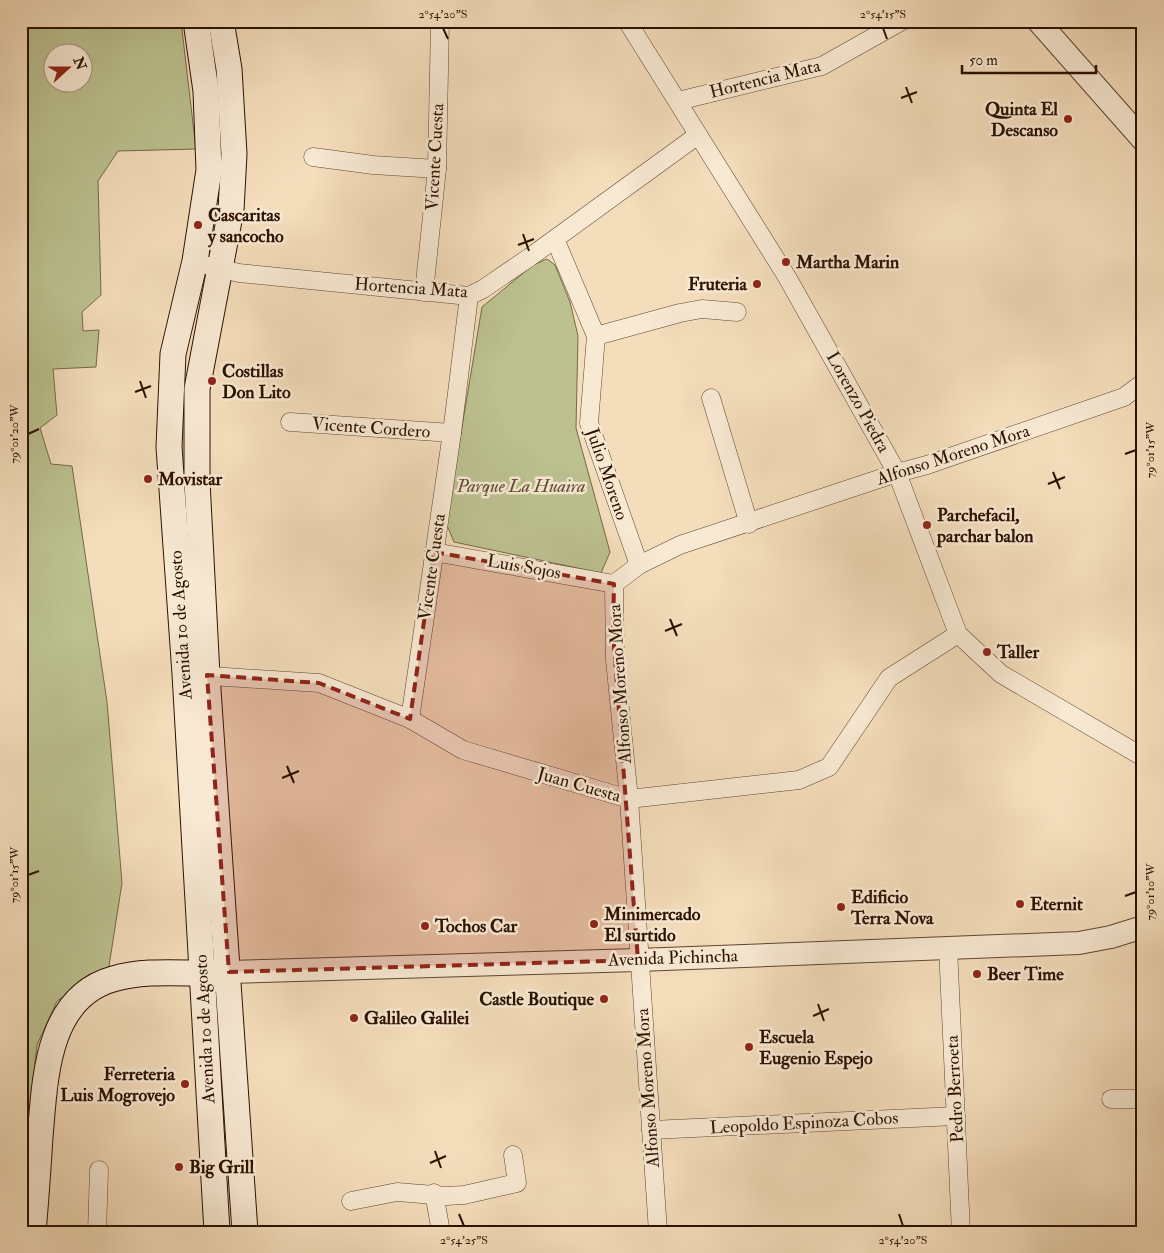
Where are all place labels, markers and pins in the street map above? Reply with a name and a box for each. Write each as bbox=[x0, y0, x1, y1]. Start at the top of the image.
place label: Quinta El Descanso bbox=[985, 98, 1058, 142]
marker: Quinta El Descanso bbox=[1062, 113, 1074, 125]
place label: Cascaritas y sancocho bbox=[207, 204, 284, 248]
marker: Cascaritas y sancocho bbox=[192, 219, 204, 231]
place label: Martha Marin bbox=[795, 251, 900, 274]
marker: Martha Marin bbox=[780, 256, 792, 268]
place label: Fruteria bbox=[688, 273, 748, 296]
marker: Fruteria bbox=[751, 278, 763, 290]
place label: Costillas Don Lito bbox=[222, 360, 291, 404]
marker: Costillas Don Lito bbox=[206, 375, 218, 387]
place label: Movistar bbox=[157, 468, 223, 491]
marker: Movistar bbox=[142, 473, 154, 485]
place label: Parchefacil, parchar balon bbox=[936, 504, 1034, 548]
marker: Parchefacil, parchar balon bbox=[921, 519, 933, 531]
place label: Taller bbox=[996, 641, 1039, 664]
marker: Taller bbox=[981, 646, 993, 658]
place label: Edificio Terra Nova bbox=[850, 886, 934, 930]
place label: Eternit bbox=[1030, 893, 1083, 916]
marker: Eternit bbox=[1014, 898, 1026, 910]
marker: Edificio Terra Nova bbox=[835, 901, 847, 913]
place label: Minimercado El surtido bbox=[603, 903, 701, 947]
place label: Tochos Car bbox=[434, 915, 518, 938]
marker: Minimercado El surtido bbox=[588, 918, 600, 930]
marker: Tochos Car bbox=[419, 920, 431, 932]
place label: Beer Time bbox=[987, 963, 1064, 986]
marker: Beer Time bbox=[971, 968, 983, 980]
place label: Castle Boutique bbox=[479, 988, 594, 1011]
marker: Castle Boutique bbox=[598, 993, 610, 1005]
place label: Galileo Galilei bbox=[364, 1007, 469, 1030]
marker: Galileo Galilei bbox=[348, 1012, 360, 1024]
place label: Escuela Eugenio Espejo bbox=[759, 1026, 873, 1070]
marker: Escuela Eugenio Espejo bbox=[743, 1041, 755, 1053]
place label: Ferreteria Luis Mogrovejo bbox=[60, 1063, 176, 1107]
marker: Ferreteria Luis Mogrovejo bbox=[179, 1078, 191, 1090]
place label: Big Grill bbox=[189, 1156, 254, 1179]
marker: Big Grill bbox=[173, 1161, 185, 1173]

